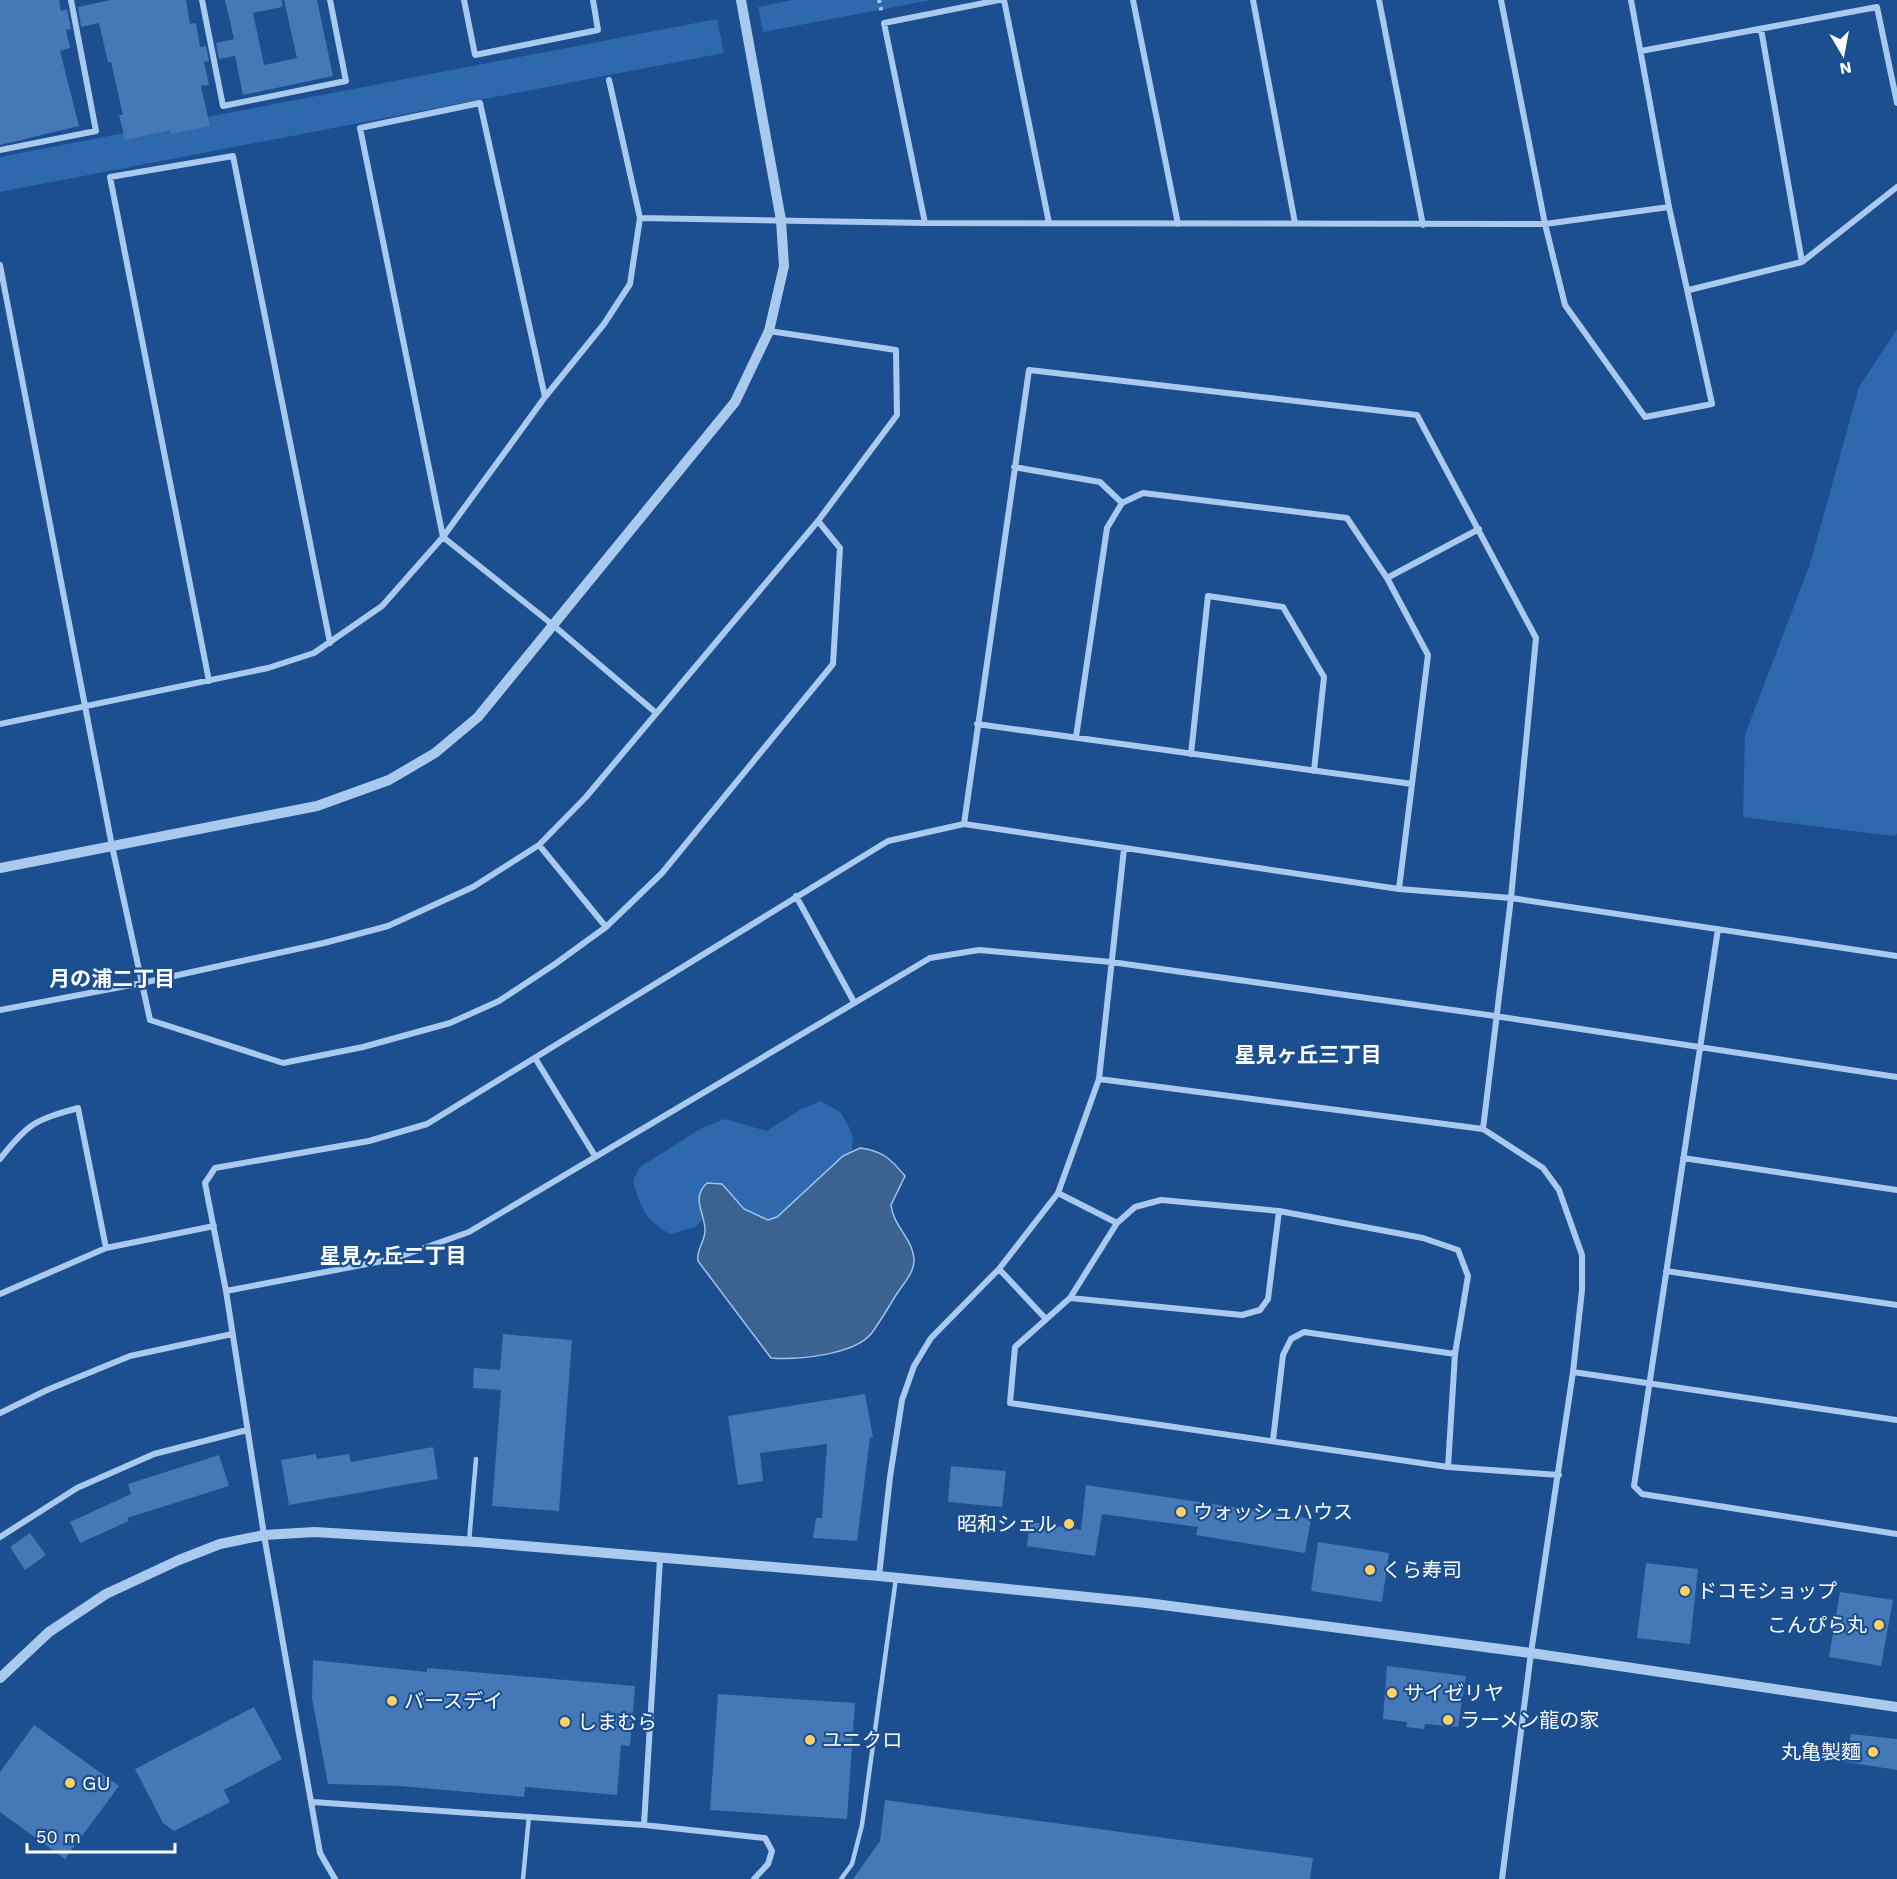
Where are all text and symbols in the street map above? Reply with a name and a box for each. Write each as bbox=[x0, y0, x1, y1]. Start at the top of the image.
north arrow bbox=[1813, 24, 1873, 84]
text: N bbox=[1838, 58, 1853, 79]
district label: 月の浦二丁目 bbox=[49, 966, 175, 991]
district label: 星見ヶ丘三丁目 bbox=[1235, 1042, 1382, 1067]
district label: 星見ヶ丘二丁目 bbox=[320, 1243, 467, 1268]
place label: ウォッシュハウス bbox=[1193, 1500, 1353, 1524]
marker: ウォッシュハウス bbox=[1174, 1505, 1188, 1519]
place label: 昭和シェル bbox=[957, 1512, 1057, 1536]
marker: 昭和シェル bbox=[1062, 1517, 1076, 1531]
place label: くら寿司 bbox=[1382, 1558, 1462, 1582]
marker: くら寿司 bbox=[1363, 1563, 1377, 1577]
place label: ドコモショップ bbox=[1697, 1579, 1837, 1603]
marker: ドコモショップ bbox=[1678, 1584, 1692, 1598]
place label: こんぴら丸 bbox=[1767, 1613, 1867, 1637]
marker: こんぴら丸 bbox=[1872, 1618, 1886, 1632]
place label: サイゼリヤ bbox=[1404, 1681, 1504, 1705]
marker: サイゼリヤ bbox=[1385, 1686, 1399, 1700]
place label: バースデイ bbox=[404, 1689, 503, 1713]
marker: バースデイ bbox=[385, 1694, 399, 1708]
place label: ラーメン龍の家 bbox=[1460, 1708, 1599, 1732]
place label: しまむら bbox=[577, 1710, 657, 1734]
marker: ラーメン龍の家 bbox=[1441, 1713, 1455, 1727]
marker: しまむら bbox=[558, 1715, 572, 1729]
place label: ユニクロ bbox=[822, 1728, 902, 1752]
marker: ユニクロ bbox=[803, 1733, 817, 1747]
place label: 丸亀製麵 bbox=[1781, 1740, 1861, 1764]
marker: 丸亀製麵 bbox=[1866, 1745, 1880, 1759]
place label: GU bbox=[82, 1771, 111, 1795]
marker: GU bbox=[63, 1776, 77, 1790]
scale bar bbox=[27, 1816, 176, 1854]
text: 50 m bbox=[36, 1826, 81, 1847]

